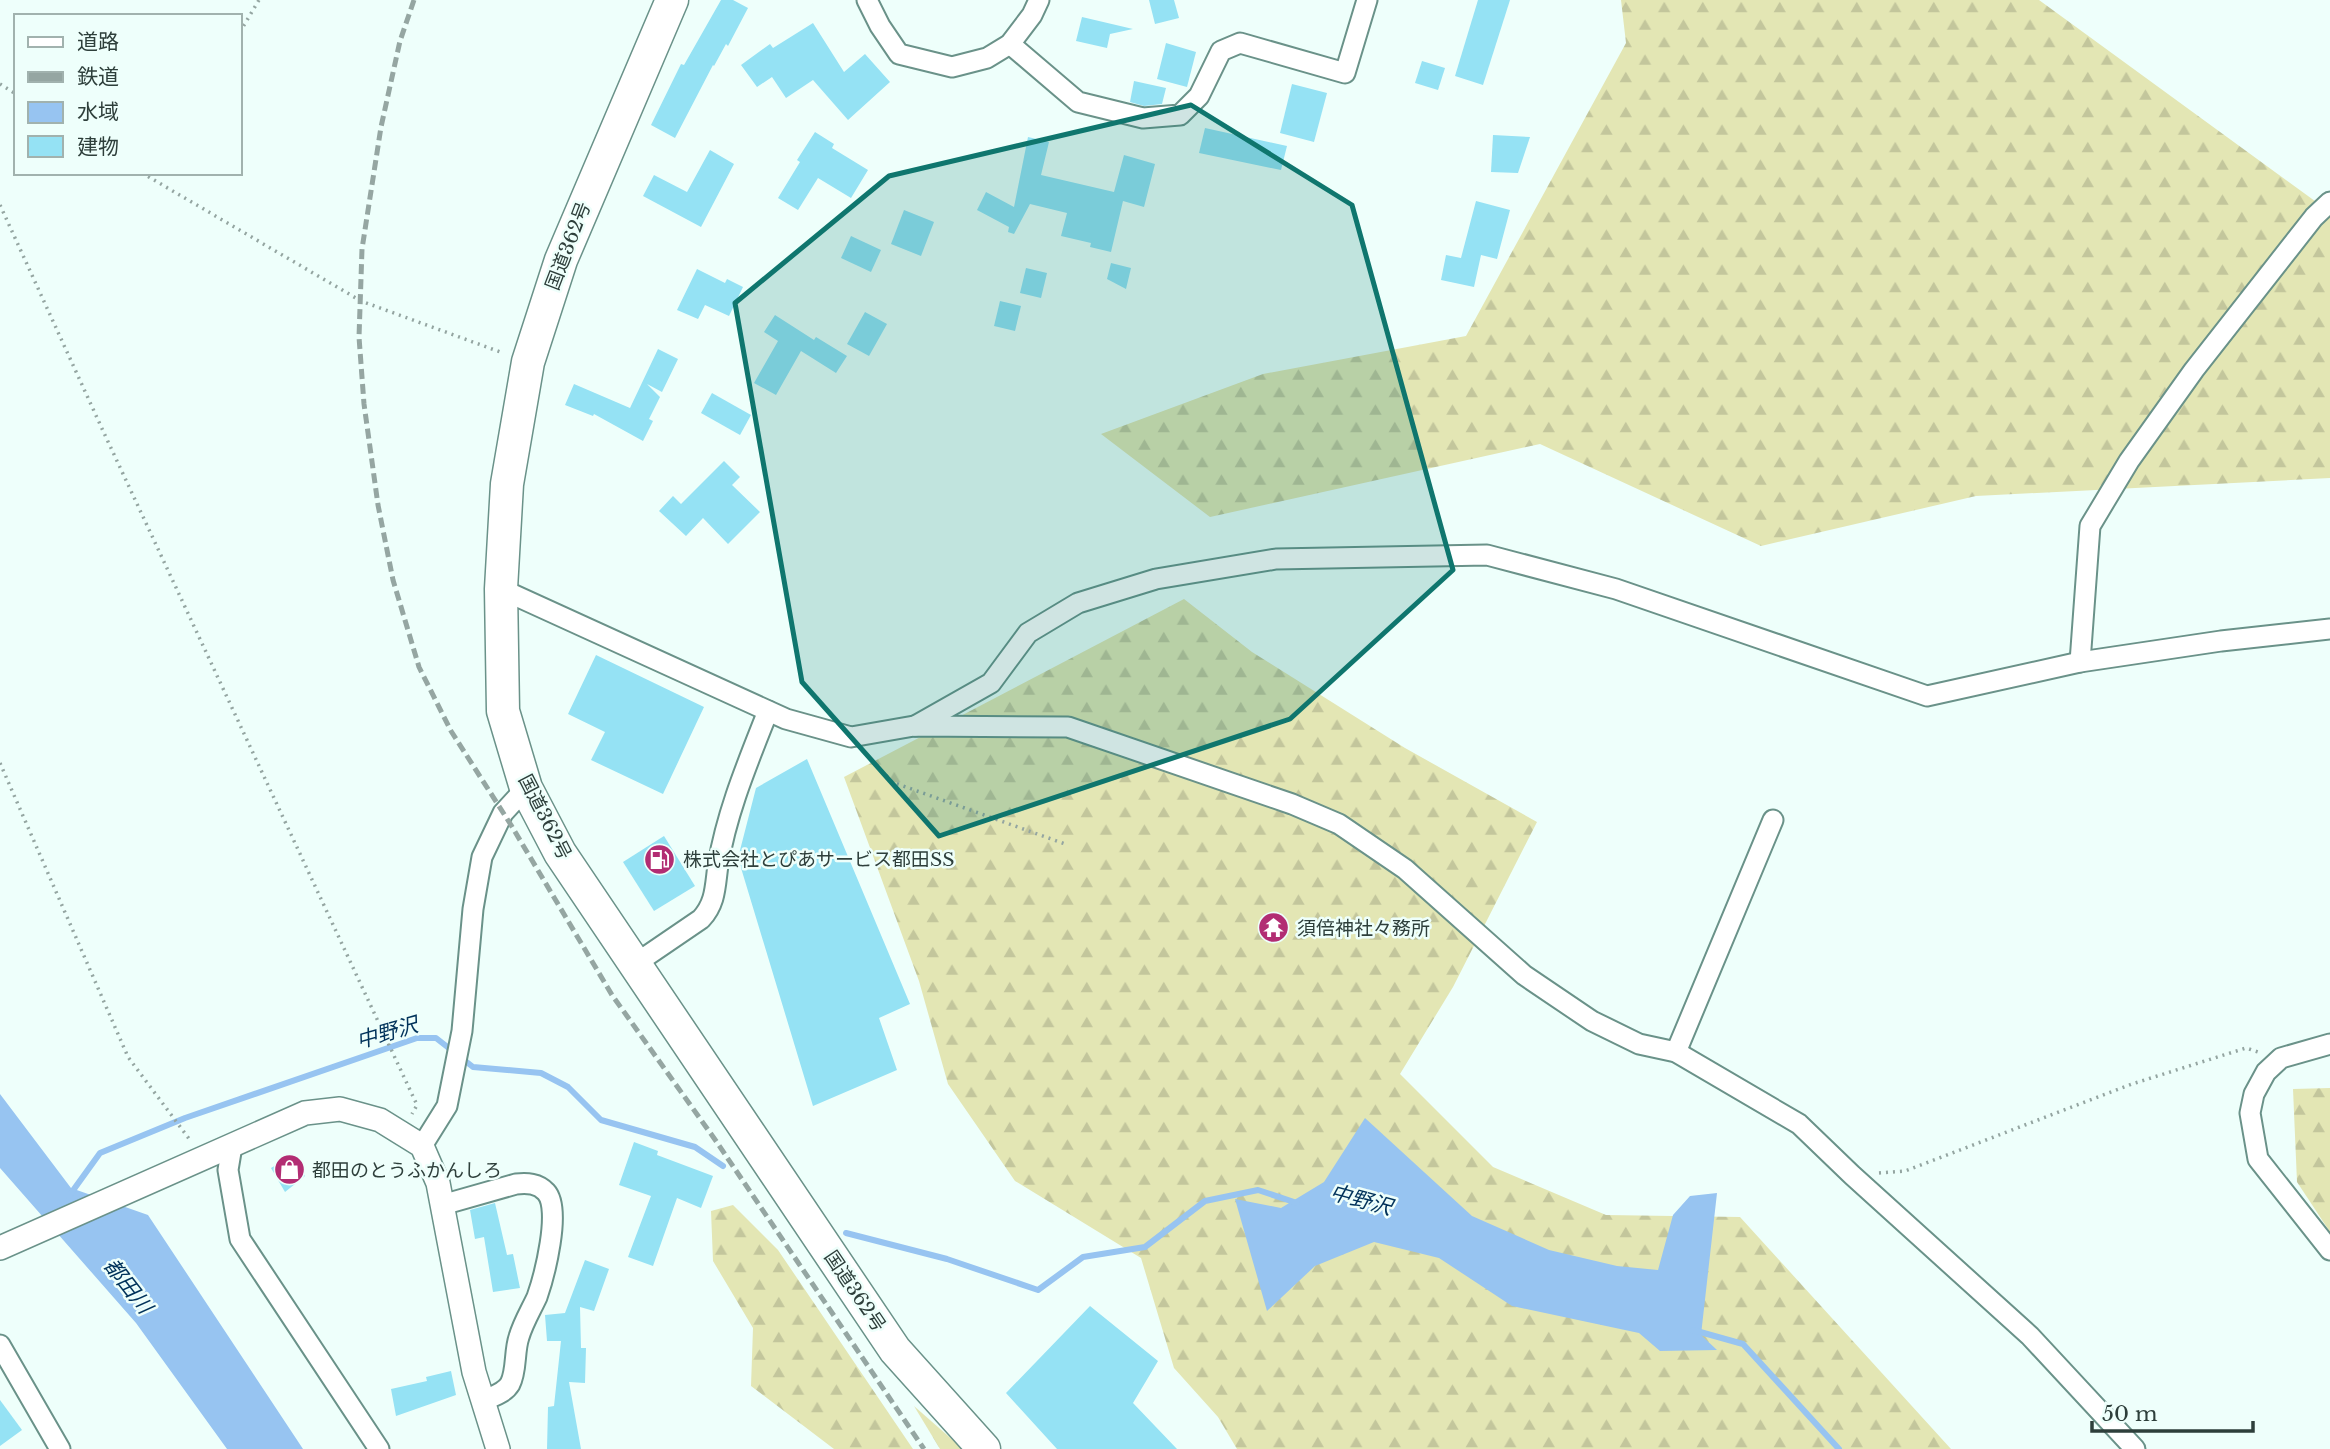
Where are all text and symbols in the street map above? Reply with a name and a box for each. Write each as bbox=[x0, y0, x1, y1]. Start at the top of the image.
legend bbox=[14, 14, 242, 175]
text: 道路 bbox=[77, 29, 119, 55]
text: 鉄道 bbox=[77, 64, 119, 90]
text: 水域 bbox=[77, 99, 119, 125]
text: 建物 bbox=[77, 134, 119, 160]
street label: 国道362号 bbox=[541, 199, 595, 293]
street label: 国道362号 bbox=[514, 771, 576, 863]
fuel station icon: 株式会社とぴあサービス都田SS bbox=[643, 842, 677, 876]
place label: 株式会社とぴあサービス都田SS bbox=[683, 848, 955, 871]
temple icon: 須倍神社々務所 bbox=[1257, 911, 1291, 945]
place label: 須倍神社々務所 bbox=[1297, 917, 1430, 940]
water label: 中野沢 bbox=[353, 1011, 424, 1054]
shop icon: 都田のとうふかんしろ bbox=[272, 1153, 306, 1187]
place label: 都田のとうふかんしろ bbox=[312, 1159, 502, 1182]
water label: 中野沢 bbox=[1327, 1179, 1398, 1221]
street label: 国道362号 bbox=[820, 1246, 890, 1336]
water label: 都田川 bbox=[98, 1253, 159, 1320]
scale bar bbox=[2092, 1390, 2253, 1434]
text: 50 m bbox=[2102, 1401, 2158, 1427]

